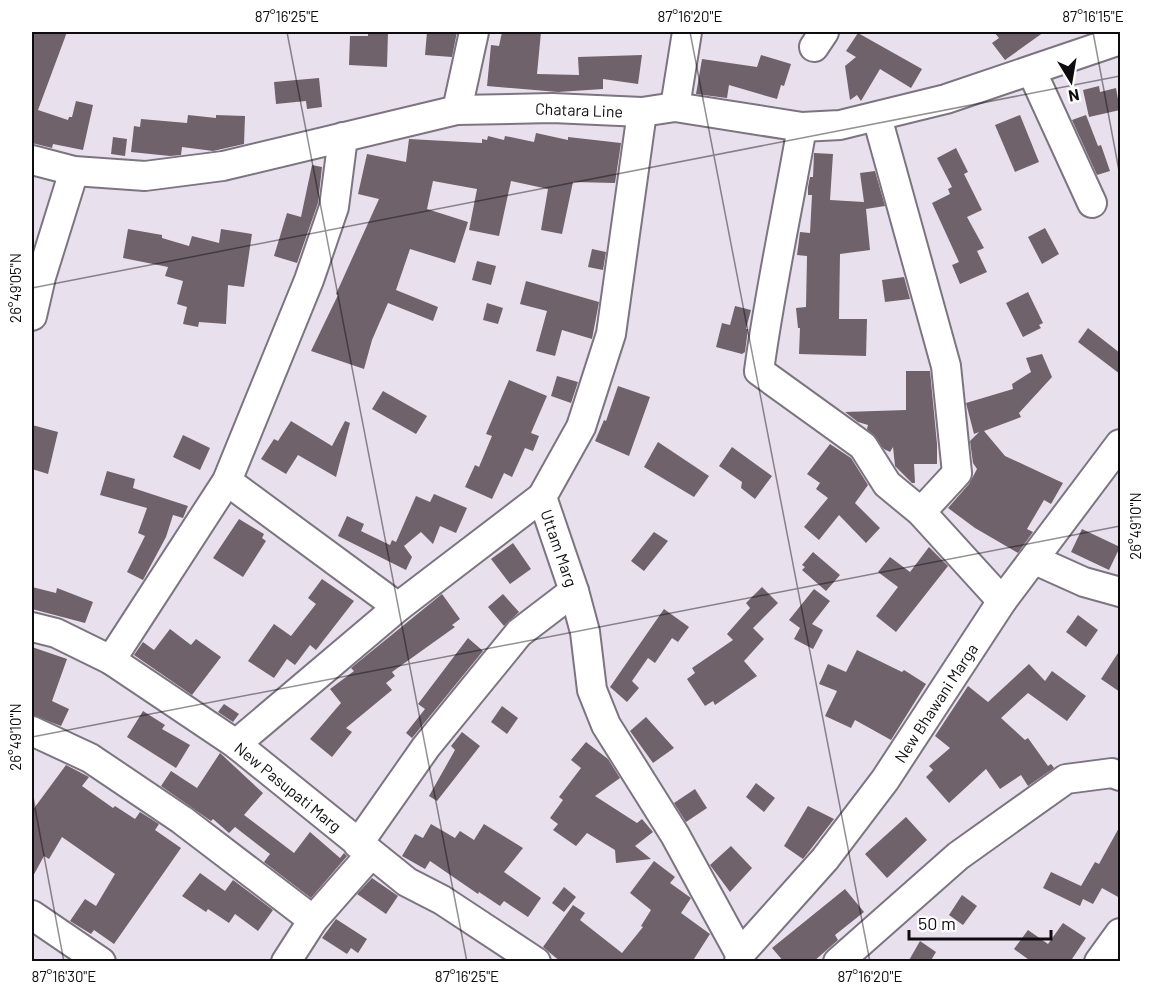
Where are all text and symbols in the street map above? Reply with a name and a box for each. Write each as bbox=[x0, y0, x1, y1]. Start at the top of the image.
text: 87°16'25"E bbox=[255, 7, 319, 25]
text: 87°16'20"E bbox=[657, 7, 723, 25]
text: 87°16'15"E bbox=[1062, 7, 1124, 25]
north arrow bbox=[1041, 51, 1101, 111]
text: N bbox=[1067, 86, 1081, 107]
street label: Chatara Line bbox=[535, 98, 623, 121]
text: 26°49'05"N bbox=[6, 253, 24, 323]
text: 26°49'10"N bbox=[1126, 492, 1144, 560]
street label: Uttam Marg bbox=[537, 507, 582, 589]
street label: New Bhawani Marga bbox=[890, 640, 981, 766]
text: 26°49'10"N bbox=[6, 703, 24, 771]
street label: New Pasupati Marg bbox=[231, 738, 345, 835]
scale bar bbox=[909, 903, 1052, 941]
text: 50 m bbox=[918, 912, 956, 934]
text: 87°16'30"E bbox=[32, 967, 96, 985]
text: 87°16'25"E bbox=[435, 967, 499, 985]
text: 87°16'20"E bbox=[837, 967, 903, 985]

